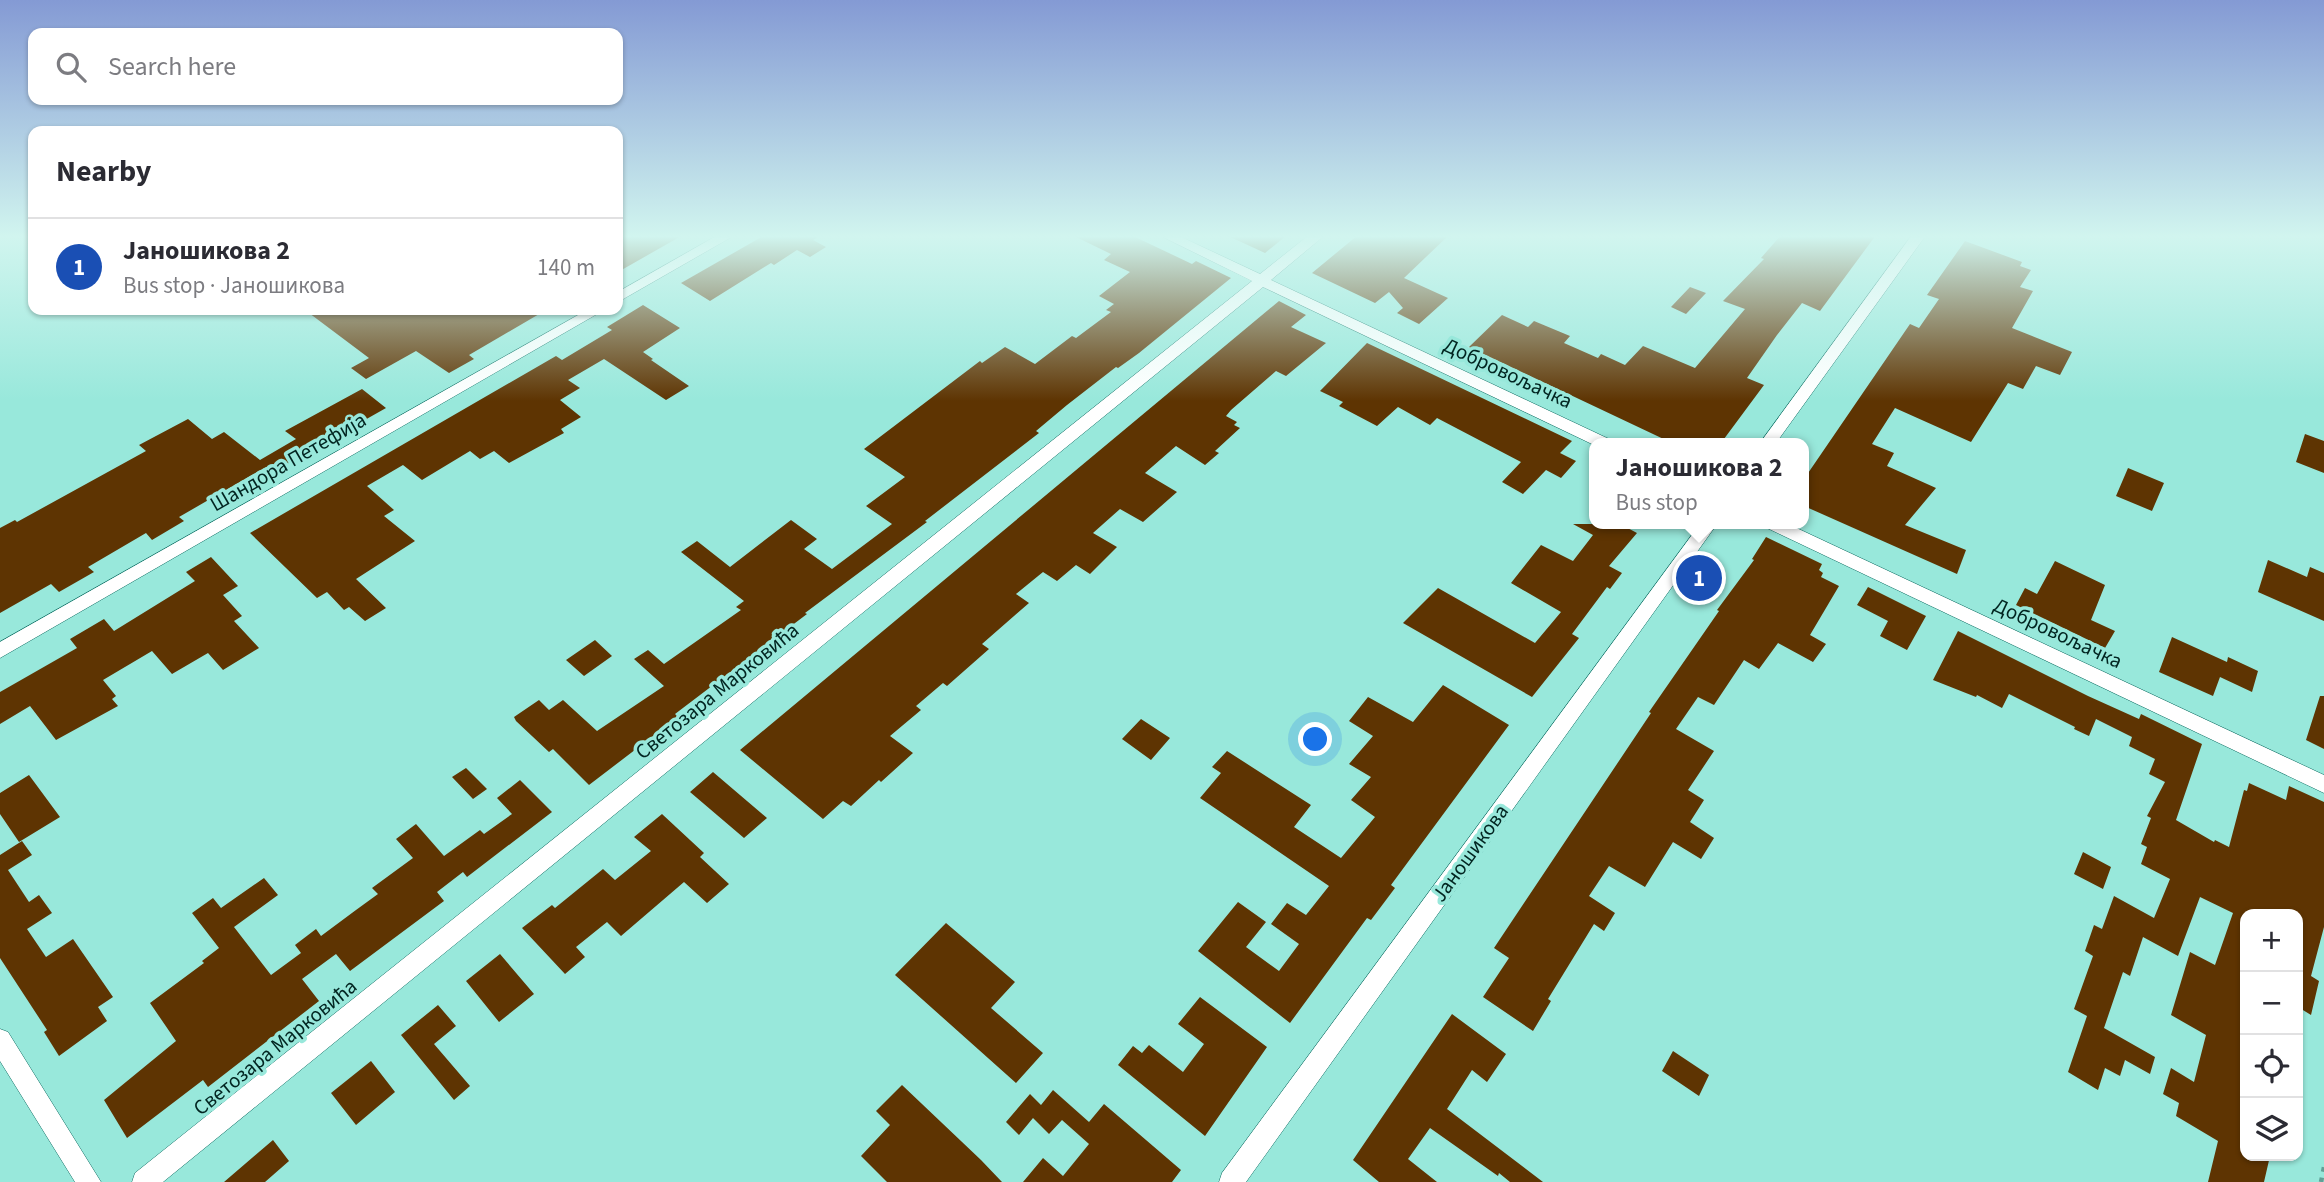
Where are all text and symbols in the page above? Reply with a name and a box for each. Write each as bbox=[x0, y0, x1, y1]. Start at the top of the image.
search box bbox=[28, 28, 623, 105]
icon: search bbox=[52, 48, 90, 86]
text: Search here bbox=[108, 48, 236, 85]
text: Nearby bbox=[56, 150, 151, 193]
text: Јаношикова 2 bbox=[123, 232, 290, 269]
text: 1 bbox=[73, 251, 85, 284]
text: 140 m bbox=[537, 251, 595, 284]
text: Bus stop · Јаношикова bbox=[123, 269, 345, 302]
street label: Добровољачка bbox=[1439, 330, 1577, 416]
street label: Шандора Петефија bbox=[204, 405, 372, 519]
popup bbox=[1589, 438, 1809, 529]
text: Јаношикова 2 bbox=[1616, 449, 1782, 486]
text: Bus stop bbox=[1616, 486, 1698, 519]
pin: 1 bbox=[1676, 552, 1722, 604]
street label: Добровољачка bbox=[1989, 590, 2127, 676]
street label: Светозара Марковића bbox=[629, 616, 805, 766]
your location bbox=[1298, 722, 1332, 756]
street label: Јаношикова bbox=[1424, 798, 1516, 908]
map controls bbox=[2240, 909, 2303, 1161]
button: + bbox=[2240, 909, 2303, 972]
street label: Светозара Марковића bbox=[187, 972, 363, 1122]
button: − bbox=[2240, 972, 2303, 1035]
button: locate bbox=[2240, 1035, 2303, 1098]
button: layers bbox=[2240, 1098, 2303, 1161]

